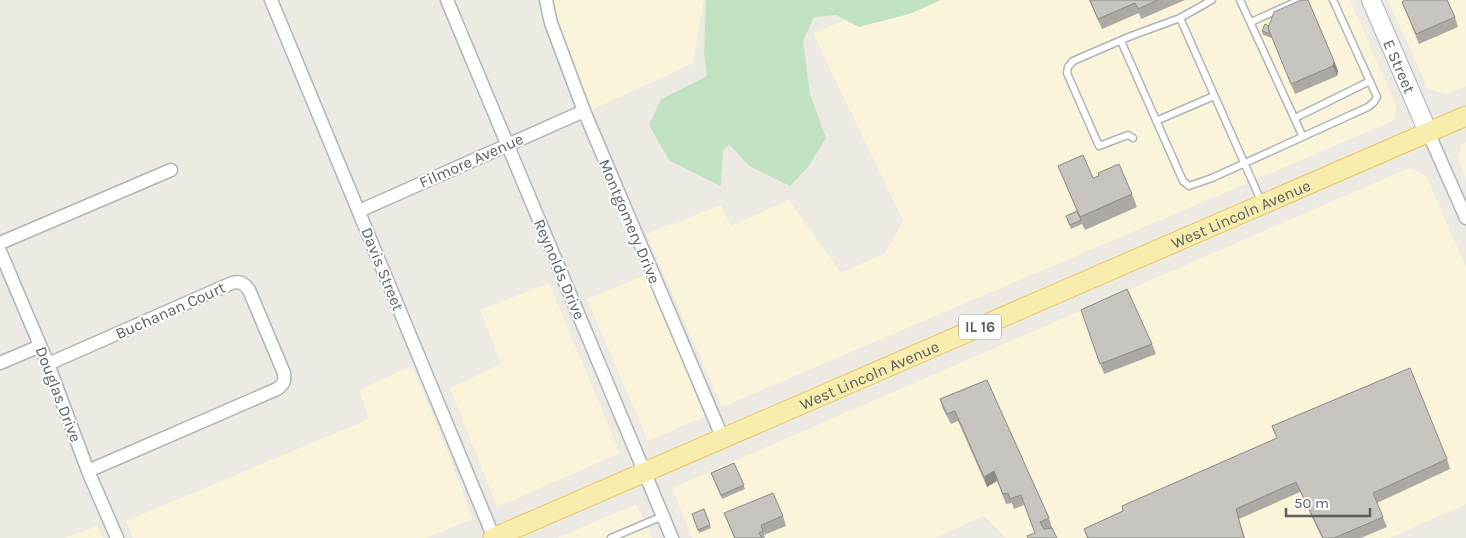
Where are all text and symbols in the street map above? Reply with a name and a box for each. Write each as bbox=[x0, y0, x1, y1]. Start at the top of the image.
street label: E Street bbox=[1379, 36, 1419, 96]
street label: Filmore Avenue bbox=[416, 129, 526, 192]
street label: Montgomery Drive bbox=[595, 156, 664, 286]
street label: West Lincoln Avenue bbox=[1168, 176, 1313, 253]
street label: Reynolds Drive bbox=[530, 216, 589, 322]
street label: Davis Street bbox=[357, 225, 408, 314]
street label: Buchanan Court bbox=[112, 278, 228, 343]
road number: IL 16 bbox=[959, 314, 1001, 340]
street label: West Lincoln Avenue bbox=[797, 337, 942, 414]
street label: Douglas Drive bbox=[32, 344, 85, 445]
scale bar bbox=[1286, 486, 1370, 518]
text: 50 m bbox=[1294, 494, 1329, 512]

